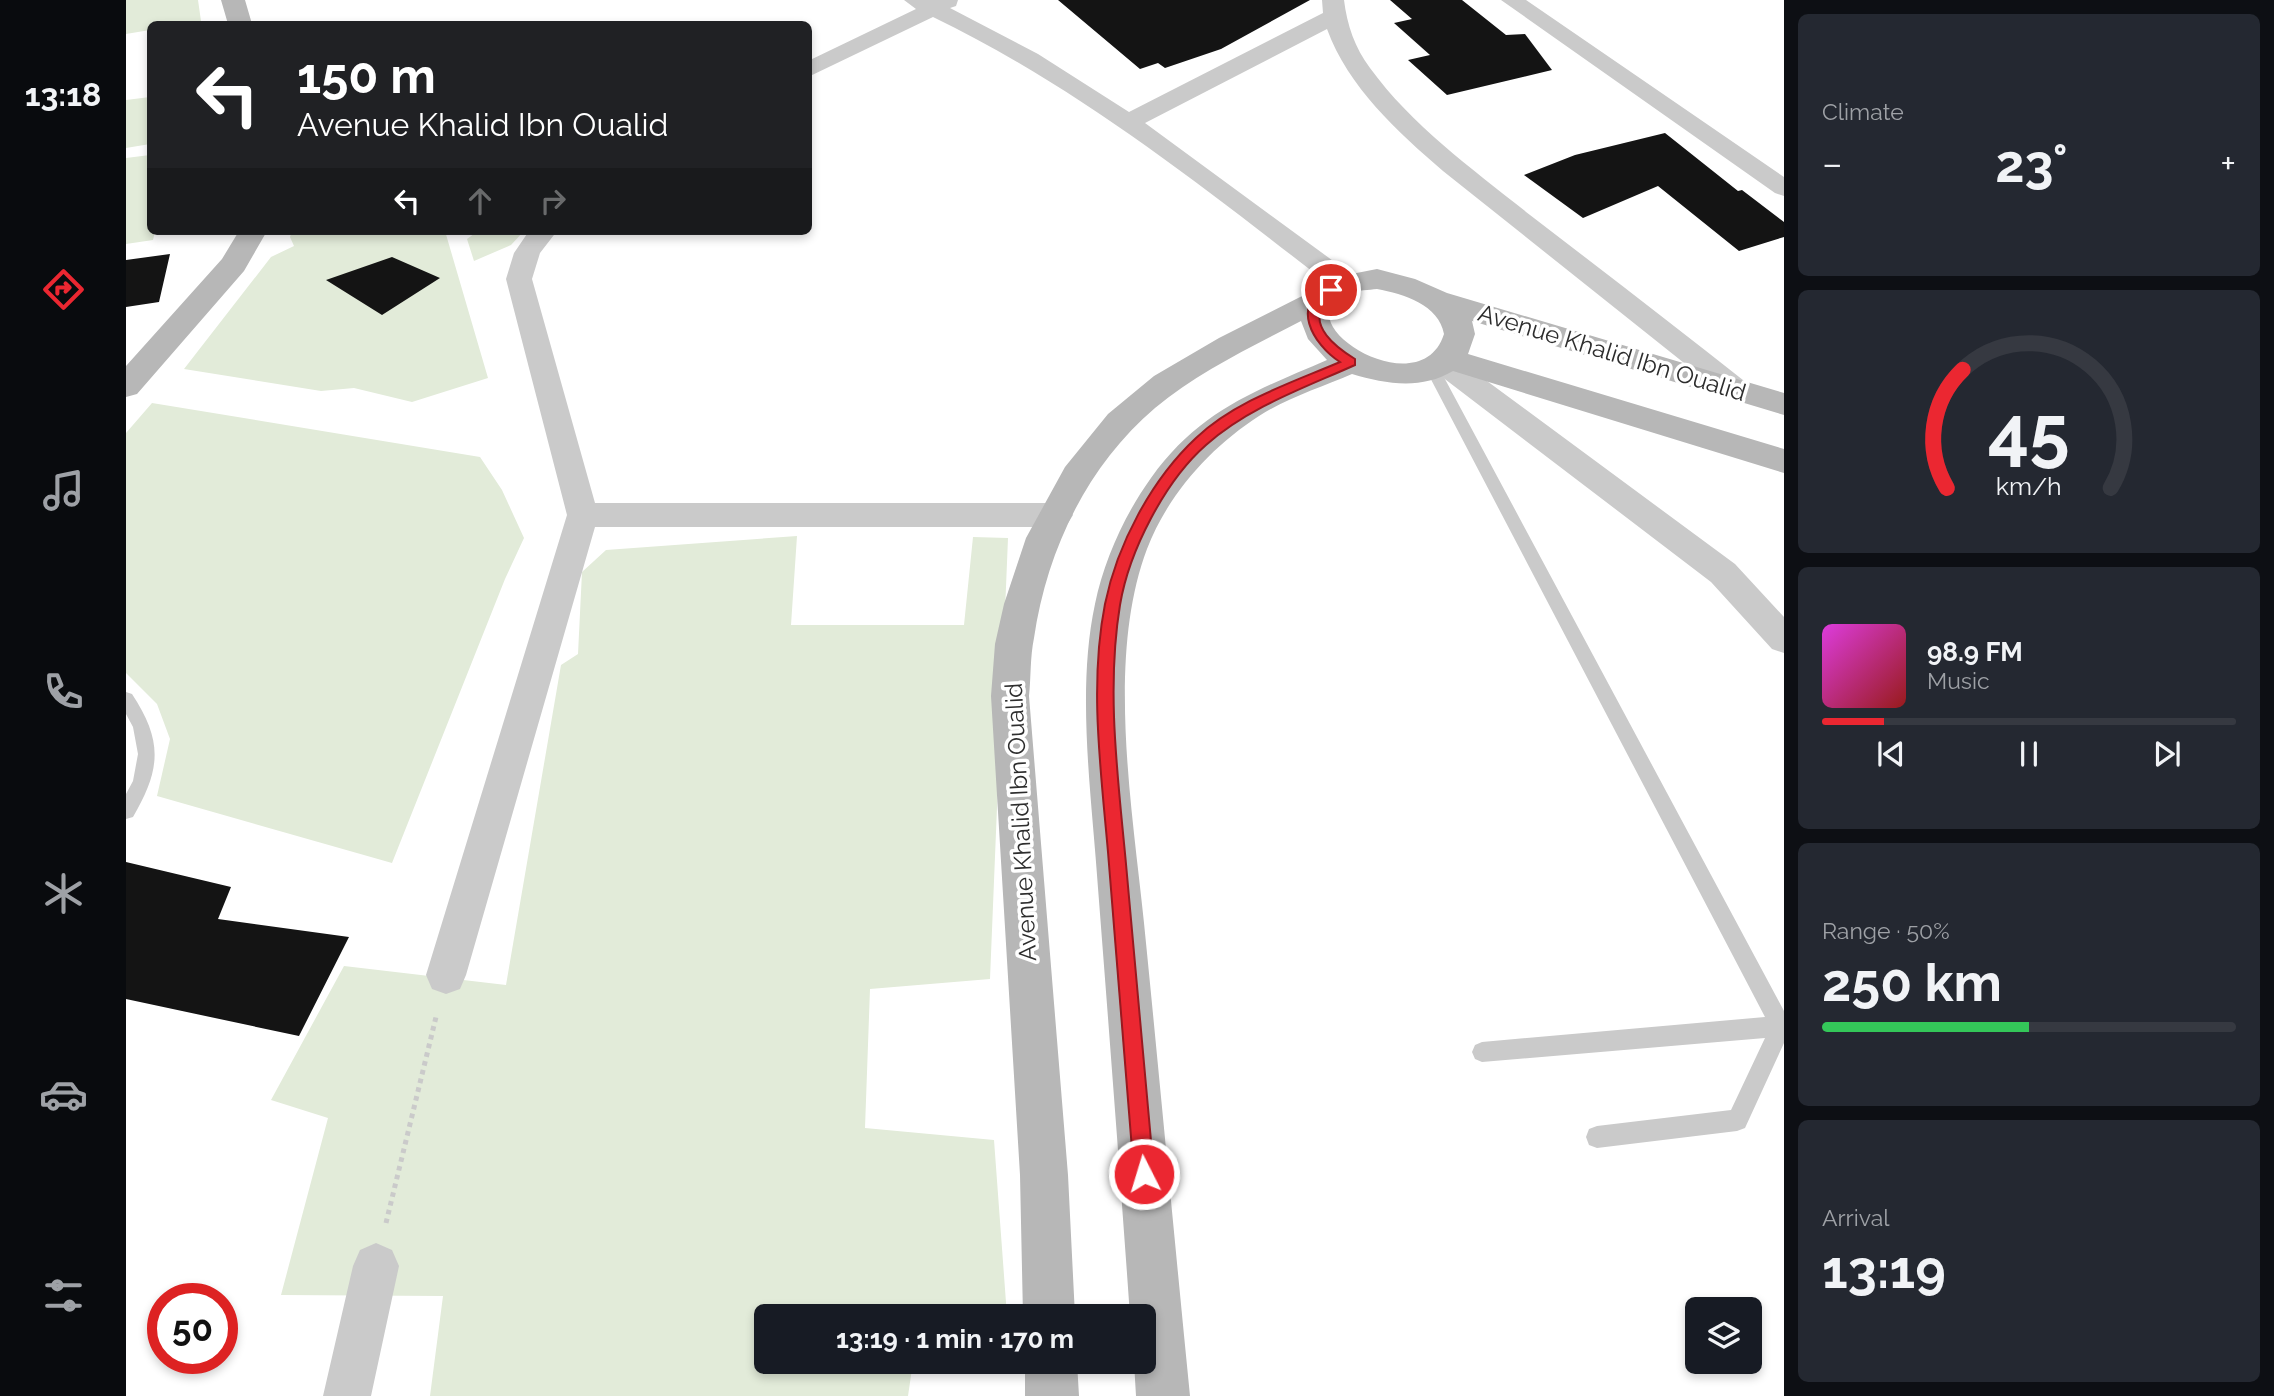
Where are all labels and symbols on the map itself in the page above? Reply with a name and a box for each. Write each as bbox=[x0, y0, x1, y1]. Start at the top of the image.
pin bbox=[1301, 260, 1361, 320]
street label: Avenue Khalid Ibn Oualid bbox=[1475, 298, 1750, 407]
street label: Avenue Khalid Ibn Oualid bbox=[999, 682, 1042, 962]
position arrow bbox=[1107, 1137, 1181, 1211]
speed limit sign: 50 bbox=[147, 1283, 238, 1374]

